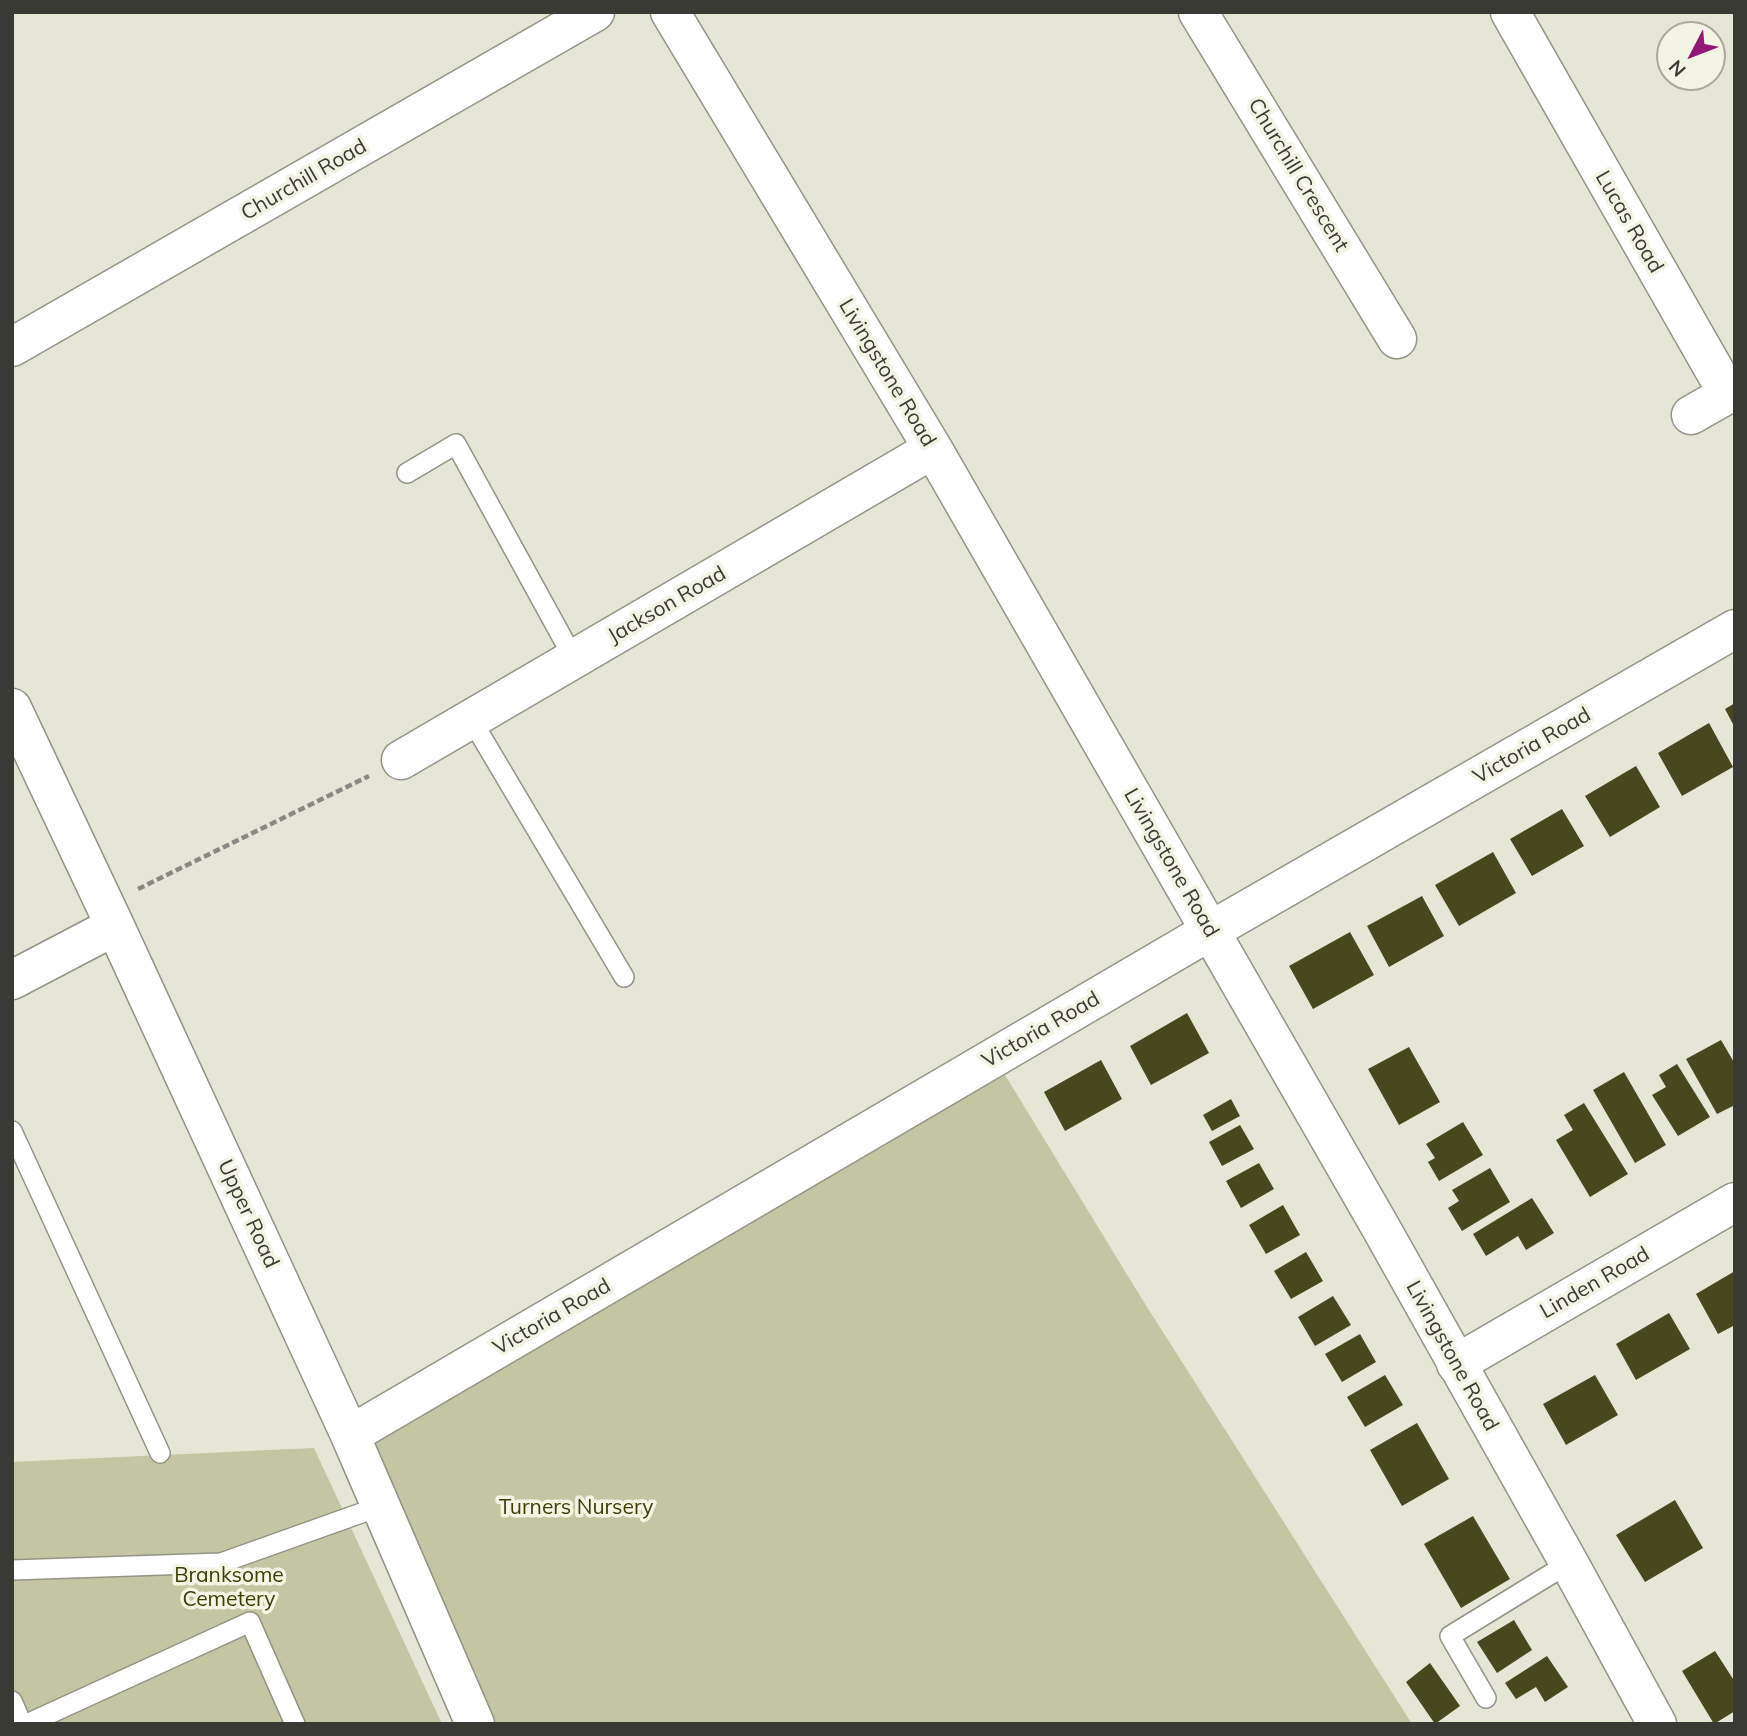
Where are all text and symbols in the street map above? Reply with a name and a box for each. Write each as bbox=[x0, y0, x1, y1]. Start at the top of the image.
north arrow bbox=[1656, 21, 1726, 91]
text: N bbox=[1663, 55, 1691, 82]
street label: Churchill Crescent bbox=[1242, 94, 1354, 256]
street label: Churchill Road bbox=[237, 134, 371, 226]
street label: Lucas Road bbox=[1590, 166, 1668, 278]
street label: Livingstone Road bbox=[833, 295, 941, 451]
street label: Jackson Road bbox=[603, 561, 731, 649]
street label: Victoria Road bbox=[1469, 702, 1595, 790]
street label: Livingstone Road bbox=[1118, 784, 1224, 942]
street label: Victoria Road bbox=[978, 986, 1104, 1074]
street label: Upper Road bbox=[212, 1156, 284, 1272]
street label: Linden Road bbox=[1536, 1242, 1654, 1324]
street label: Victoria Road bbox=[489, 1273, 615, 1361]
street label: Livingstone Road bbox=[1400, 1277, 1504, 1435]
park label: Turners Nursery bbox=[499, 1495, 653, 1521]
park label: Branksome Cemetery bbox=[174, 1563, 284, 1613]

